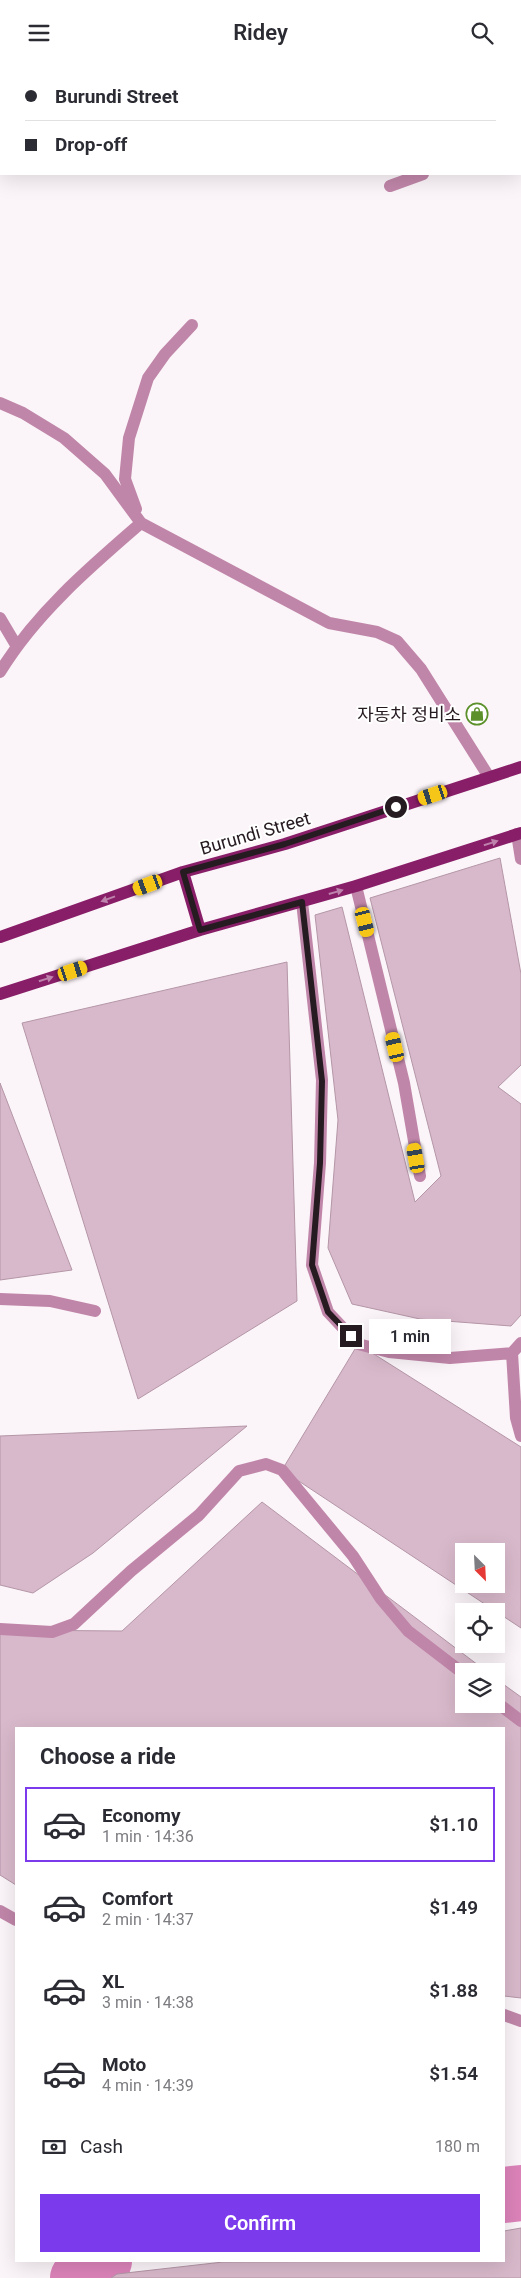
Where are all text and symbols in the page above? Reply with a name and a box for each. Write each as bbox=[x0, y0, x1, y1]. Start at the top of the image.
icon: menu bbox=[25, 19, 53, 47]
icon: search bbox=[468, 19, 496, 47]
text: Ridey bbox=[233, 20, 288, 45]
text: Burundi Street bbox=[55, 85, 178, 108]
text: Drop-off bbox=[55, 133, 127, 156]
shop icon: 자동차 정비소 bbox=[465, 702, 489, 726]
place label: 자동차 정비소 bbox=[357, 704, 461, 725]
car bbox=[416, 783, 449, 807]
route start bbox=[385, 796, 407, 818]
street label: Burundi Street bbox=[198, 807, 313, 859]
one-way arrow bbox=[483, 838, 498, 846]
car bbox=[131, 873, 164, 897]
one-way arrow bbox=[329, 887, 344, 895]
one-way arrow bbox=[100, 895, 115, 903]
car bbox=[354, 906, 375, 938]
car bbox=[56, 959, 89, 983]
one-way arrow bbox=[39, 975, 54, 982]
car bbox=[384, 1031, 405, 1063]
car bbox=[406, 1142, 425, 1174]
callout: 1 min bbox=[368, 1319, 451, 1353]
route end bbox=[340, 1325, 362, 1347]
text: 1 min bbox=[390, 1327, 430, 1346]
north arrow bbox=[455, 1543, 505, 1593]
map controls bbox=[455, 1543, 505, 1713]
button: locate bbox=[455, 1603, 505, 1653]
button: layers bbox=[455, 1663, 505, 1713]
text: Choose a ride bbox=[40, 1744, 176, 1769]
icon: car bbox=[42, 1802, 87, 1847]
text: Economy bbox=[102, 1804, 181, 1827]
text: $1.10 bbox=[429, 1813, 478, 1836]
text: 1 min · 14:36 bbox=[102, 1827, 194, 1846]
icon: car bbox=[42, 1885, 87, 1930]
text: Comfort bbox=[102, 1887, 173, 1910]
text: $1.49 bbox=[429, 1896, 478, 1919]
text: 2 min · 14:37 bbox=[102, 1910, 194, 1929]
icon: car bbox=[42, 1968, 87, 2013]
text: XL bbox=[102, 1970, 124, 1993]
text: $1.88 bbox=[429, 1979, 478, 2002]
text: 3 min · 14:38 bbox=[102, 1993, 194, 2012]
icon: car bbox=[42, 2051, 87, 2096]
text: Moto bbox=[102, 2053, 146, 2076]
text: $1.54 bbox=[429, 2062, 478, 2085]
text: 4 min · 14:39 bbox=[102, 2076, 194, 2095]
icon: cash bbox=[40, 2133, 68, 2161]
text: Cash bbox=[80, 2135, 123, 2158]
text: 180 m bbox=[435, 2137, 480, 2156]
button: Confirm bbox=[40, 2194, 480, 2252]

